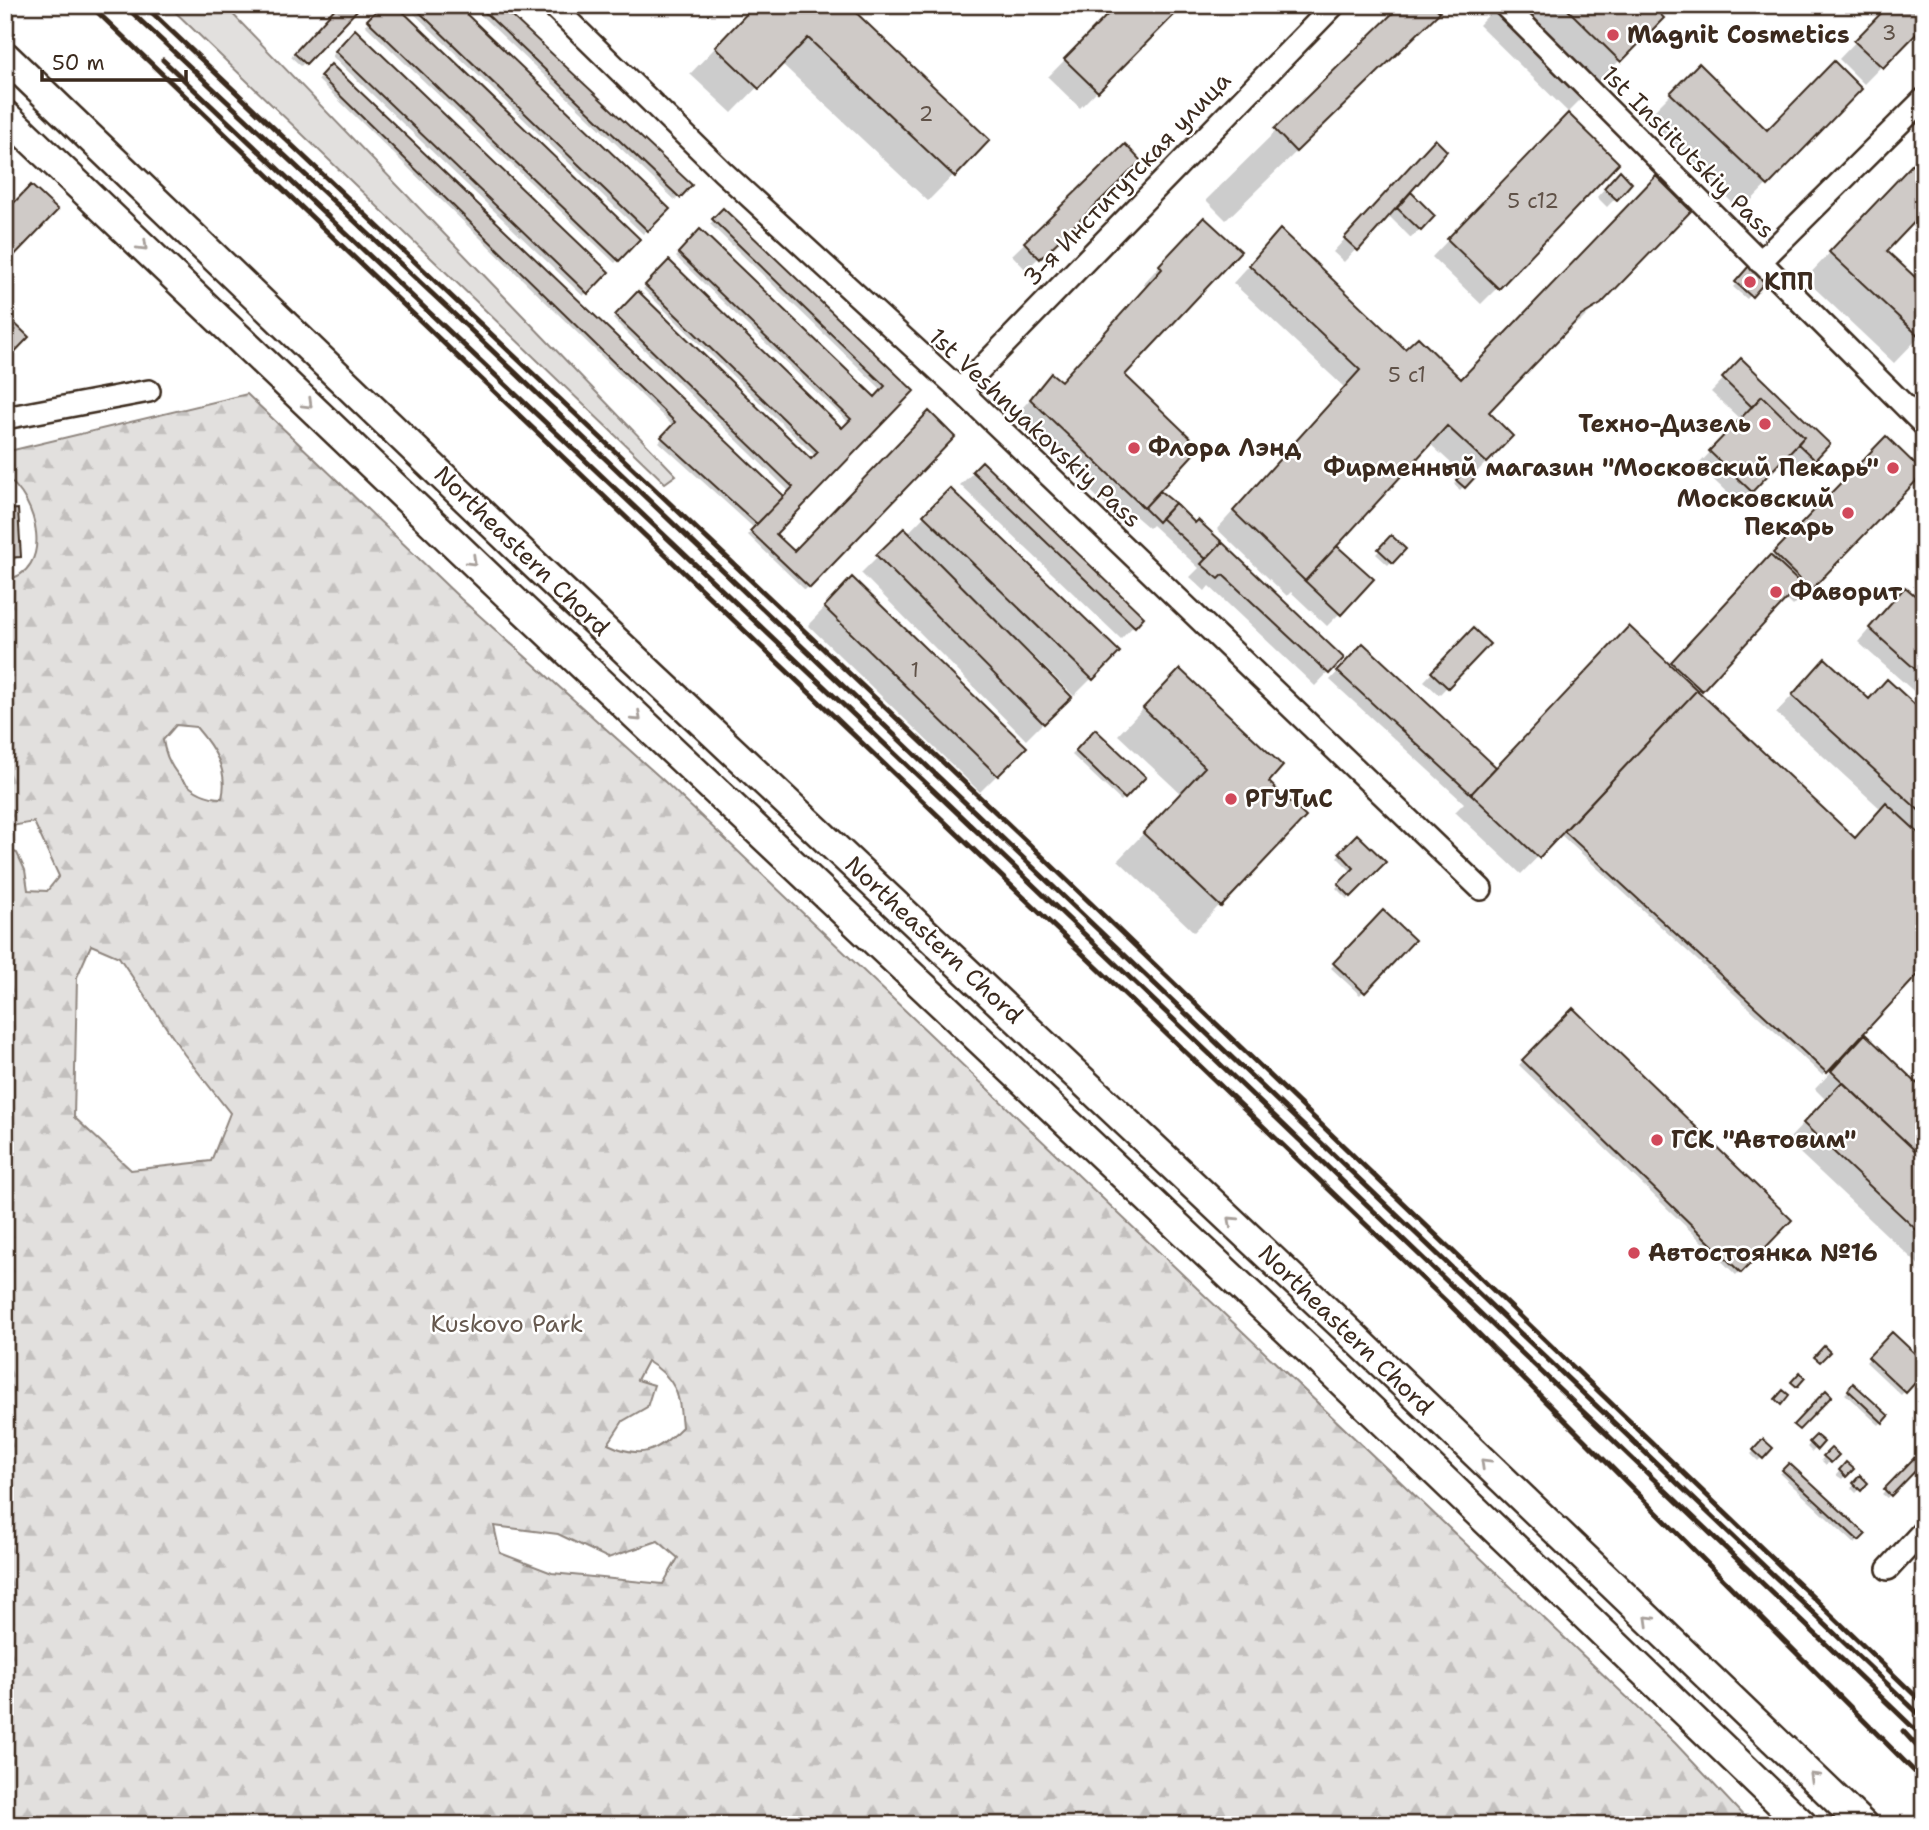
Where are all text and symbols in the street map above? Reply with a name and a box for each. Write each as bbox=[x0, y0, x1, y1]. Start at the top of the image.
place label: Magnit Cosmetics bbox=[1627, 19, 1850, 51]
house number: 3 bbox=[1882, 19, 1896, 47]
marker: Magnit Cosmetics bbox=[1605, 27, 1621, 43]
scale bar bbox=[42, 38, 186, 82]
text: 50 m bbox=[52, 49, 105, 77]
street label: 1st Institutskiy Pass bbox=[1594, 58, 1782, 246]
street label: 3-я Институтская улица bbox=[1016, 65, 1238, 293]
house number: 2 bbox=[919, 100, 933, 128]
house number: 5 с12 bbox=[1507, 187, 1559, 215]
one-way arrow bbox=[135, 238, 148, 251]
place label: КПП bbox=[1764, 266, 1813, 298]
marker: КПП bbox=[1742, 274, 1758, 290]
street label: 1st Veshnyakovskiy Pass bbox=[922, 321, 1148, 535]
house number: 5 с1 bbox=[1388, 361, 1426, 389]
one-way arrow bbox=[300, 395, 313, 408]
place label: Техно-Дизель bbox=[1578, 408, 1751, 440]
marker: Техно-Дизель bbox=[1757, 416, 1773, 432]
place label: Флора Лэнд bbox=[1148, 432, 1301, 464]
marker: Флора Лэнд bbox=[1126, 440, 1142, 456]
place label: Фирменный магазин "Московский Пекарь" bbox=[1323, 452, 1879, 484]
street label: Northeastern Chord bbox=[427, 459, 617, 643]
marker: Фирменный магазин "Московский Пекарь" bbox=[1885, 460, 1901, 476]
place label: Московский Пекарь bbox=[1677, 483, 1834, 543]
marker: Московский Пекарь bbox=[1840, 505, 1856, 521]
one-way arrow bbox=[464, 553, 477, 566]
place label: Фаворит bbox=[1790, 576, 1903, 608]
marker: Фаворит bbox=[1768, 584, 1784, 600]
house number: 1 bbox=[911, 656, 919, 684]
one-way arrow bbox=[629, 709, 642, 722]
place label: РГУТиС bbox=[1245, 783, 1333, 815]
marker: РГУТиС bbox=[1223, 791, 1239, 807]
street label: Northeastern Chord bbox=[838, 849, 1030, 1031]
place label: ГСК "Автовим" bbox=[1671, 1124, 1857, 1156]
marker: ГСК "Автовим" bbox=[1649, 1132, 1665, 1148]
one-way arrow bbox=[1227, 1217, 1240, 1229]
place label: Автостоянка №16 bbox=[1648, 1237, 1878, 1269]
street label: Northeastern Chord bbox=[1251, 1238, 1441, 1422]
marker: Автостоянка №16 bbox=[1626, 1245, 1642, 1261]
park label: Kuskovo Park bbox=[431, 1308, 583, 1340]
one-way arrow bbox=[1480, 1458, 1493, 1471]
one-way arrow bbox=[1645, 1615, 1658, 1628]
one-way arrow bbox=[1809, 1773, 1822, 1786]

